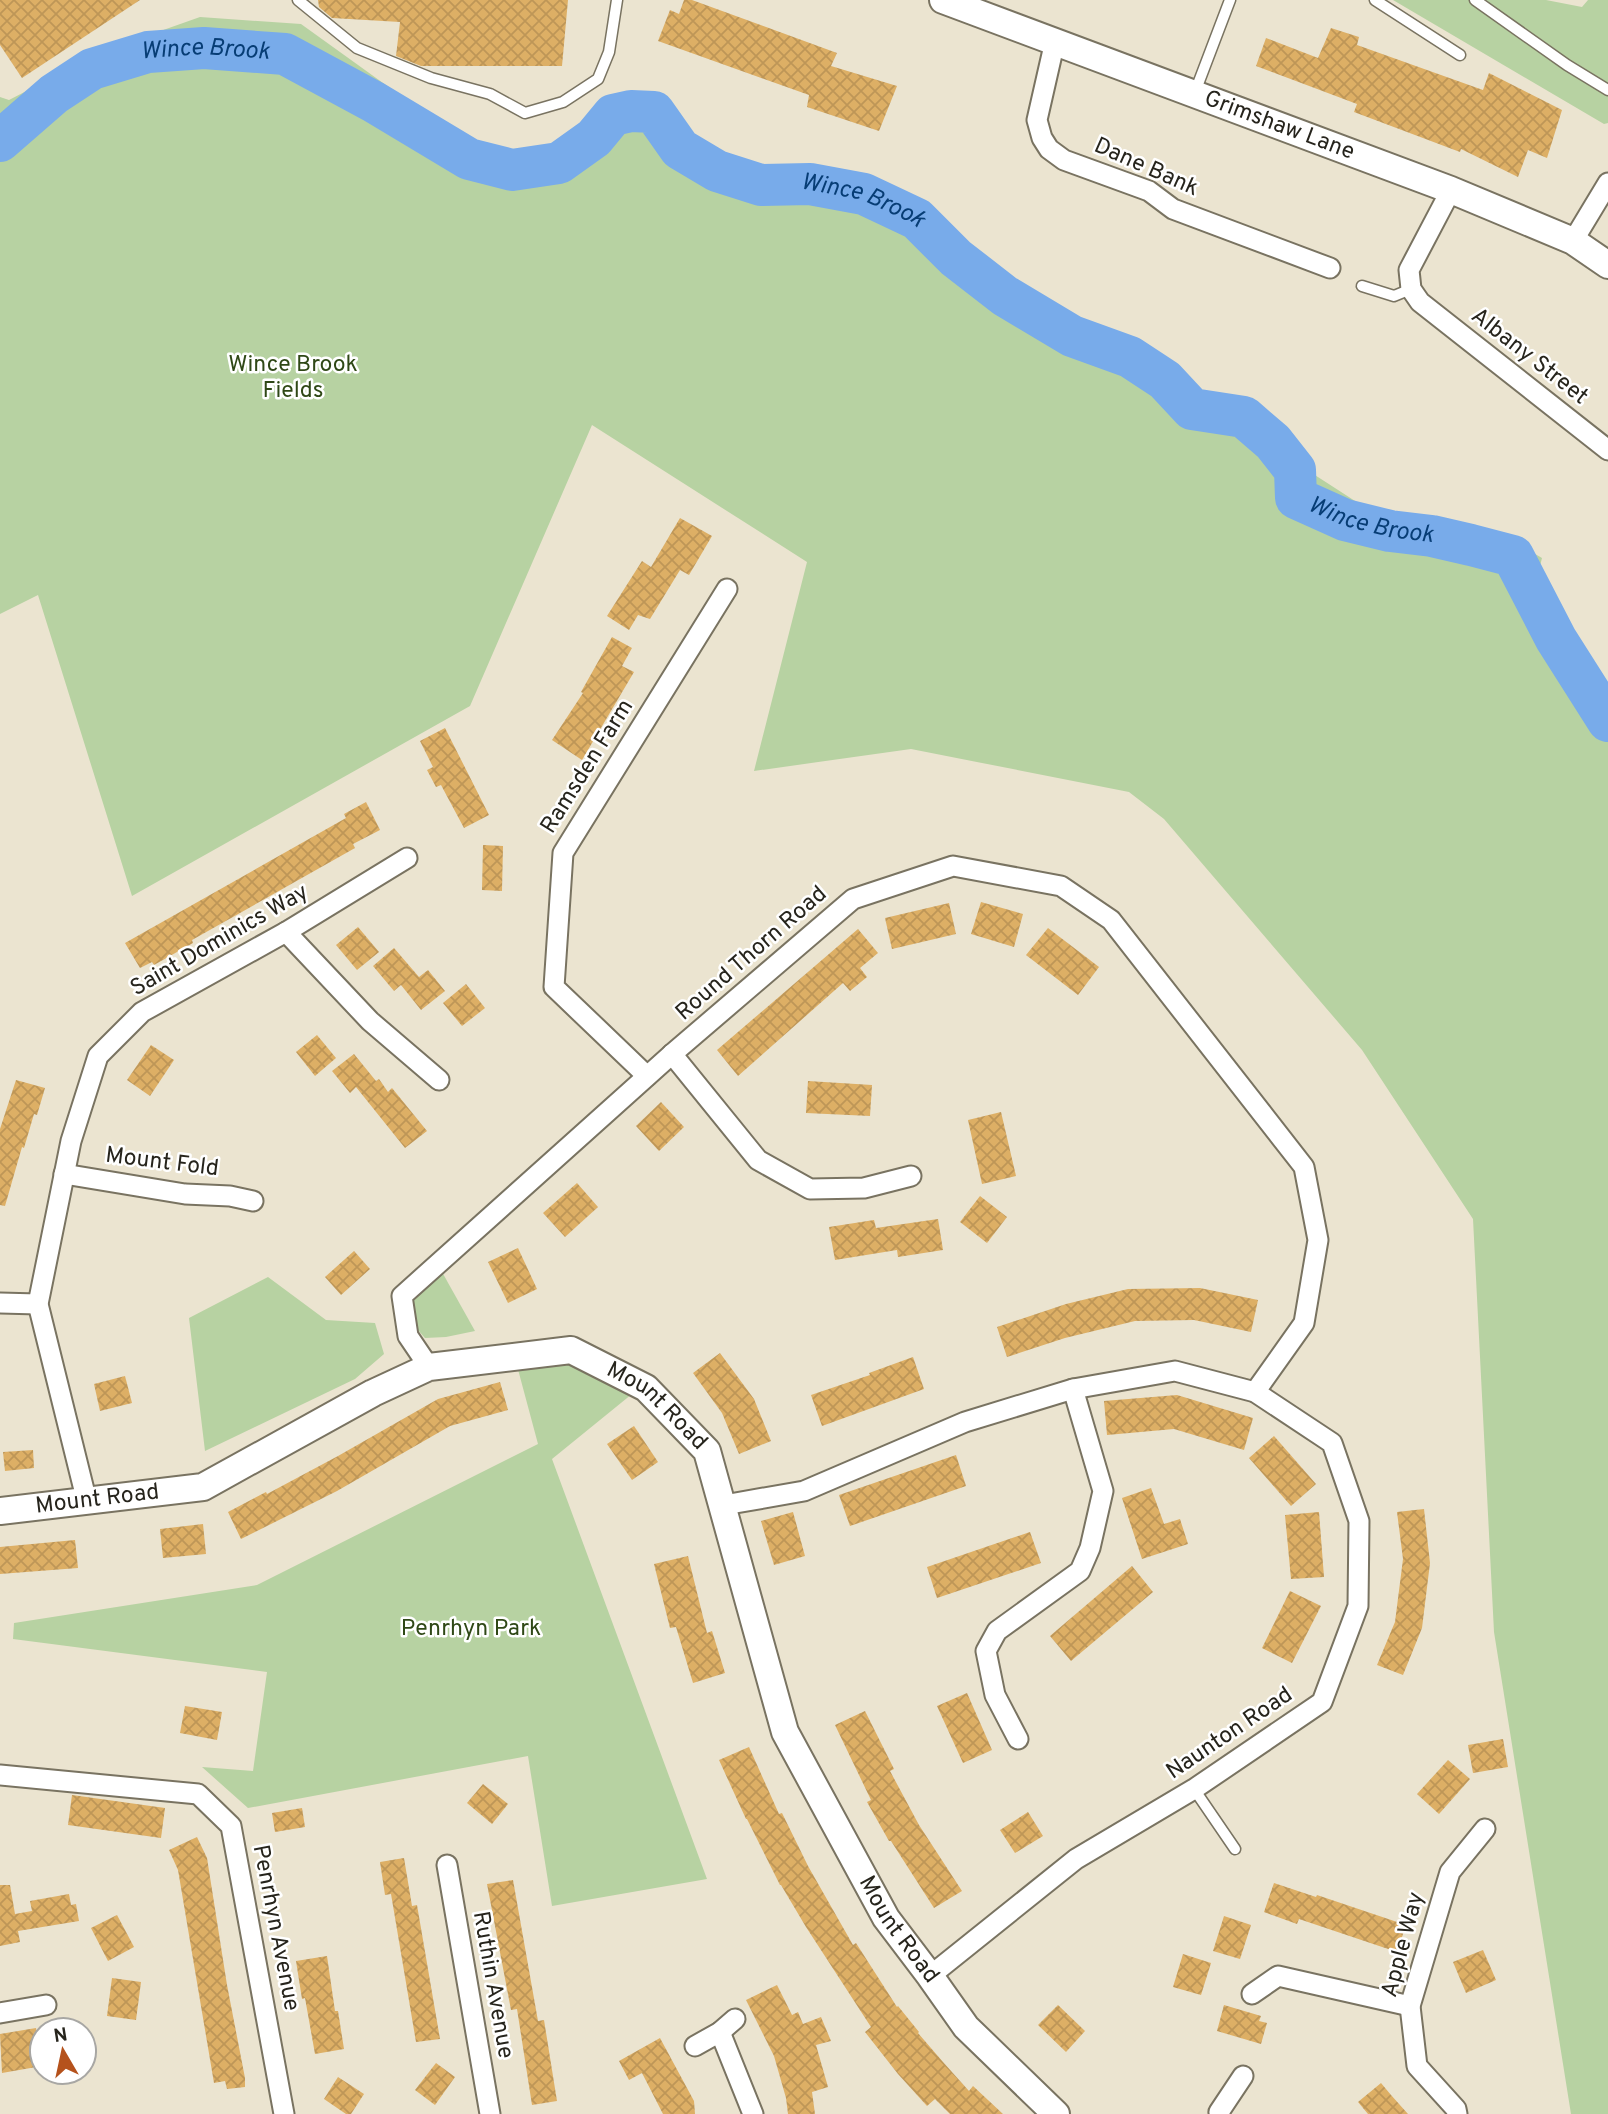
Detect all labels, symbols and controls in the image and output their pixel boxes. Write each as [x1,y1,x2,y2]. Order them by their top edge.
water label: Wince Brook [140,33,272,68]
street label: Grimshaw Lane [1200,84,1359,167]
street label: Dane Bank [1089,132,1203,204]
water label: Wince Brook [798,168,933,235]
street label: Albany Street [1464,302,1594,412]
park label: Wince Brook Fields [228,351,358,406]
water label: Wince Brook [1303,490,1436,551]
street label: Ramsden Farm [535,694,641,840]
street label: Saint Dominics Way [126,878,314,1004]
street label: Round Thorn Road [670,880,834,1028]
street label: Mount Fold [104,1142,220,1184]
street label: Mount Road [601,1356,713,1457]
street label: Mount Road [34,1478,161,1521]
park label: Penrhyn Park [401,1615,541,1644]
street label: Naunton Road [1161,1681,1299,1787]
street label: Penrhyn Avenue [245,1842,305,2014]
street label: Mount Road [851,1871,945,1990]
street label: Apple Way [1376,1889,1432,2001]
street label: Ruthin Avenue [465,1909,519,2061]
north arrow [28,2016,98,2086]
text: N [52,2023,69,2049]

